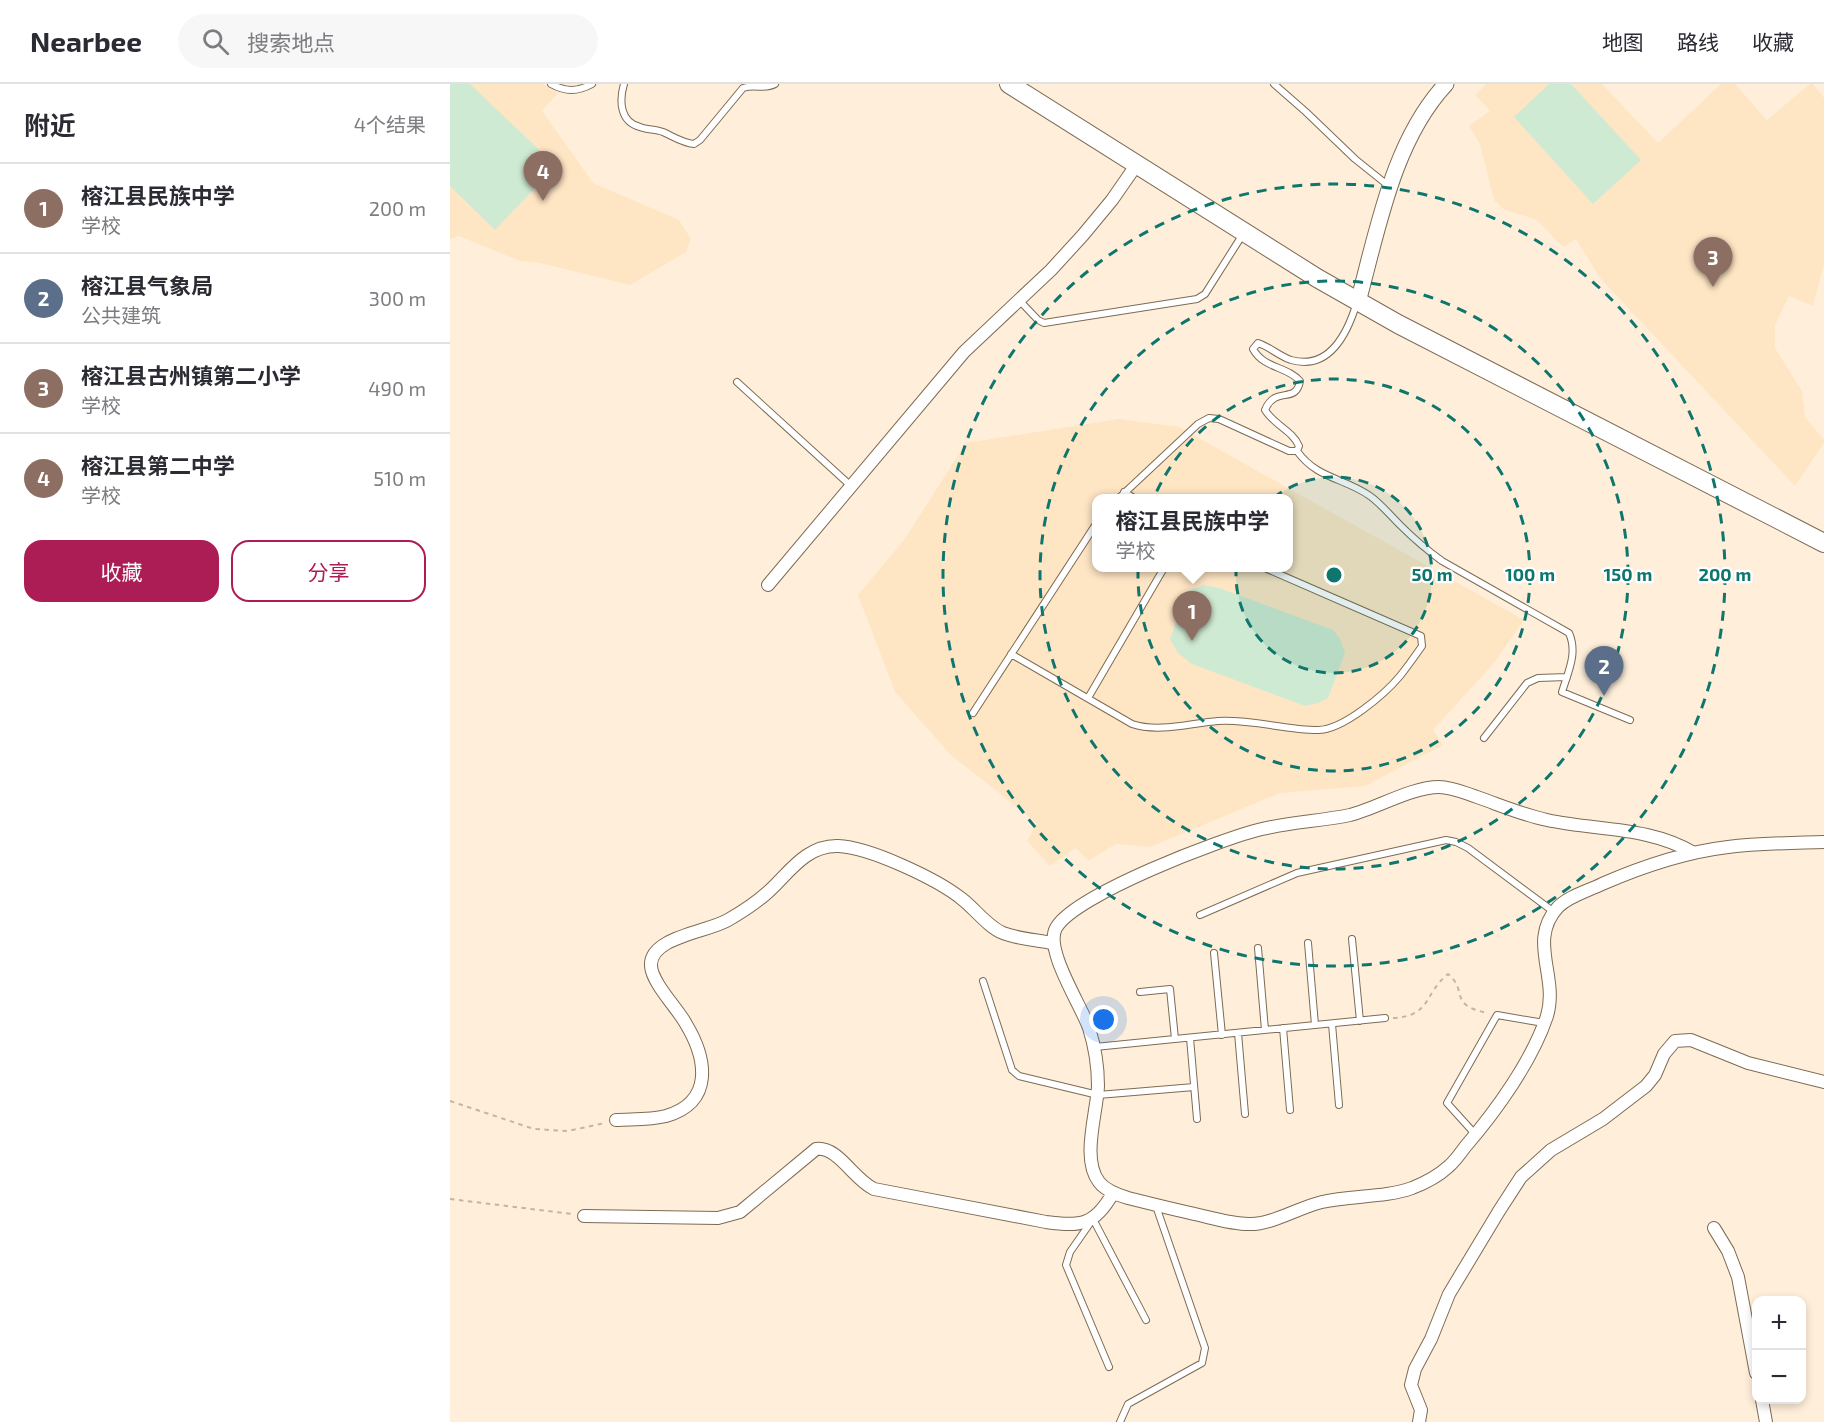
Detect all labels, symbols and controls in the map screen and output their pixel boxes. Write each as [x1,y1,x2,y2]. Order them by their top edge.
search box [178,14,598,68]
text: Nearbee [30,24,142,58]
icon: search [199,25,232,58]
text: 搜索地点 [247,29,335,55]
text: 地图 [1602,29,1644,54]
text: 路线 [1677,29,1719,54]
text: 收藏 [1752,29,1794,54]
text: 附近 [24,109,76,140]
text: 4个结果 [354,112,426,136]
pin: 4 [524,152,562,201]
text: 榕江县民族中学 [81,182,235,208]
text: 1 [39,196,48,220]
text: 200 m [369,196,426,220]
text: 学校 [81,213,121,237]
pin: 3 [1694,238,1732,287]
text: 榕江县气象局 [81,272,213,298]
text: 2 [38,286,49,310]
text: 300 m [369,286,426,310]
text: 公共建筑 [81,303,161,327]
text: 榕江县古州镇第二小学 [81,362,301,388]
text: 3 [38,376,49,400]
text: 490 m [368,376,426,400]
text: 学校 [81,393,121,417]
text: 榕江县第二中学 [81,452,235,478]
text: 4 [37,466,50,490]
text: 510 m [373,466,426,490]
text: 学校 [81,483,121,507]
popup [1092,494,1293,572]
text: 榕江县民族中学 [1115,507,1270,533]
text: 学校 [1115,538,1155,562]
button: 收藏 [24,540,219,602]
button: 分享 [231,540,426,602]
text: 50 m [1411,563,1453,585]
text: 100 m [1505,563,1555,585]
text: 150 m [1604,563,1652,585]
text: 200 m [1699,563,1751,585]
centre of rings [1324,565,1344,585]
pin: 1 [1172,592,1212,641]
pin: 2 [1584,646,1624,696]
your location [1089,1005,1118,1034]
map controls [1752,1296,1806,1404]
button: + [1752,1296,1806,1350]
button: − [1752,1350,1806,1404]

